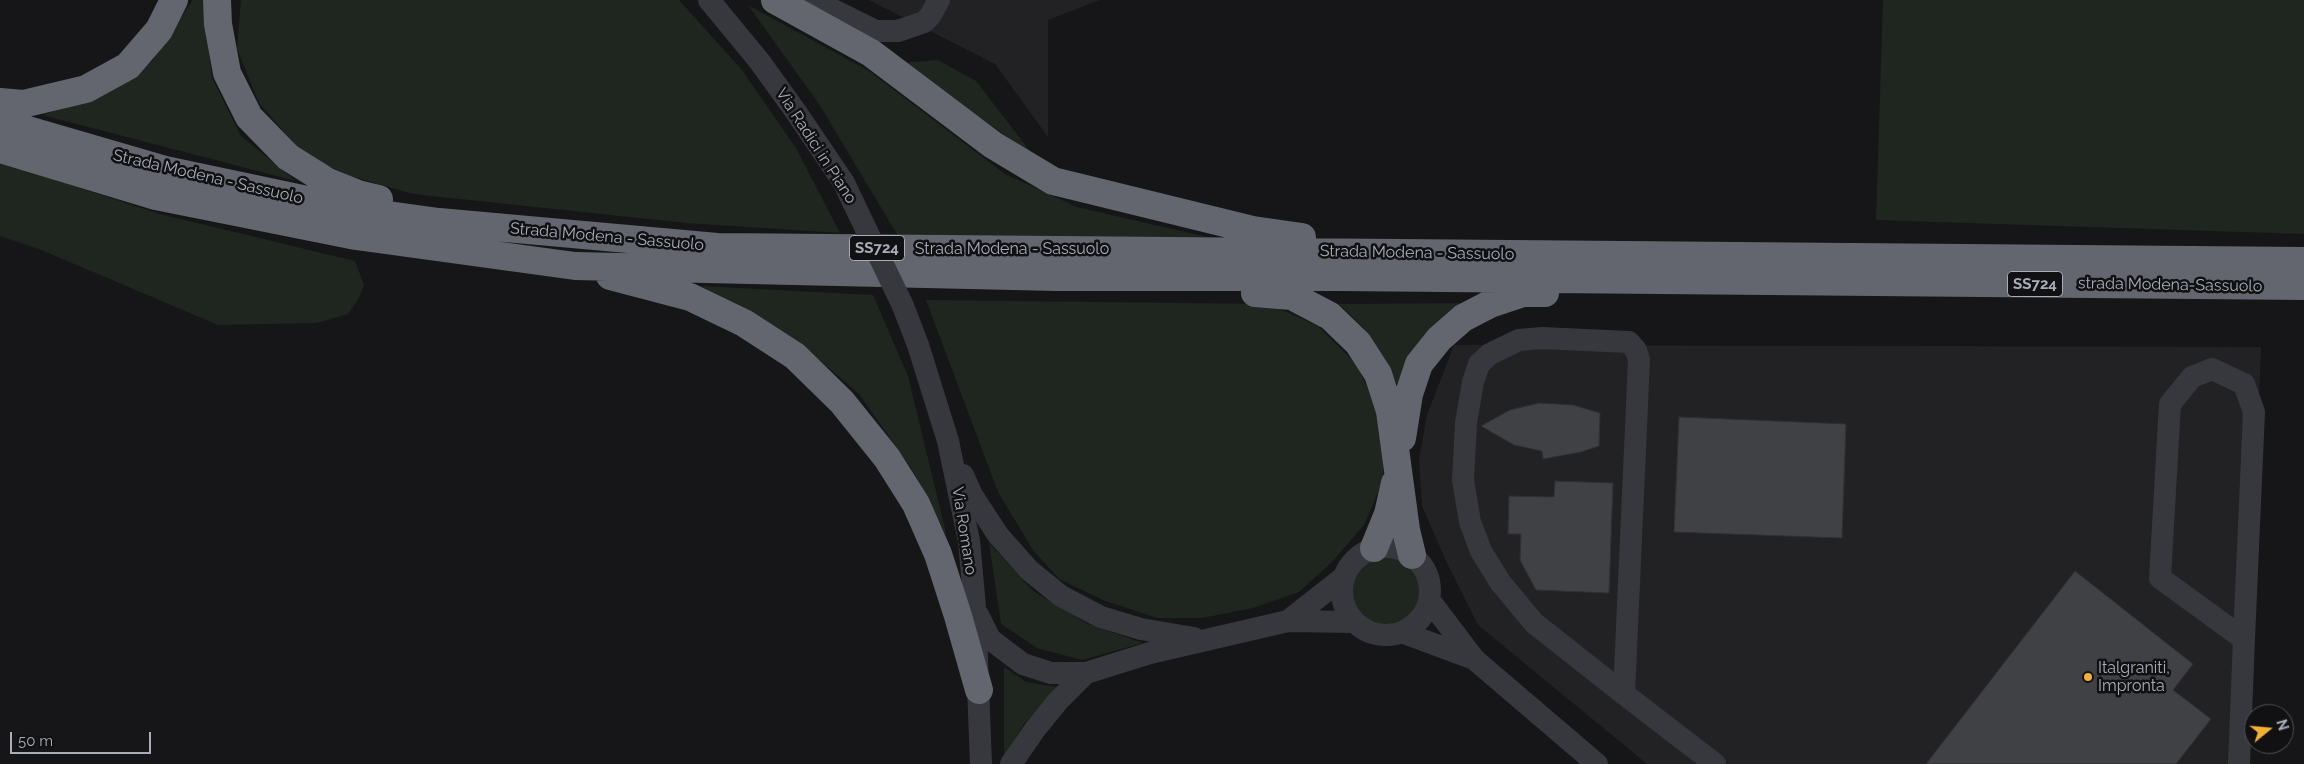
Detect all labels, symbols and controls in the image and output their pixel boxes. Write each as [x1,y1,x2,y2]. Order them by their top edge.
street label: Via Radici in Piano [771,85,861,207]
street label: Strada Modena - Sassuolo [111,146,305,208]
street label: Strada Modena - Sassuolo [509,219,705,255]
road number: SS724 [850,236,904,260]
street label: Strada Modena - Sassuolo [915,239,1109,259]
street label: Strada Modena - Sassuolo [1320,242,1514,264]
road number: SS724 [2008,272,2062,296]
street label: strada Modena-Sassuolo [2078,274,2262,296]
street label: Via Romano [948,485,980,577]
place label: Italgraniti, Impronta [2098,658,2170,696]
marker: Italgraniti, Impronta [2082,671,2094,683]
north arrow [2244,704,2294,754]
text: N [2273,717,2292,732]
scale bar [12,722,154,754]
text: 50 m [18,732,53,750]

